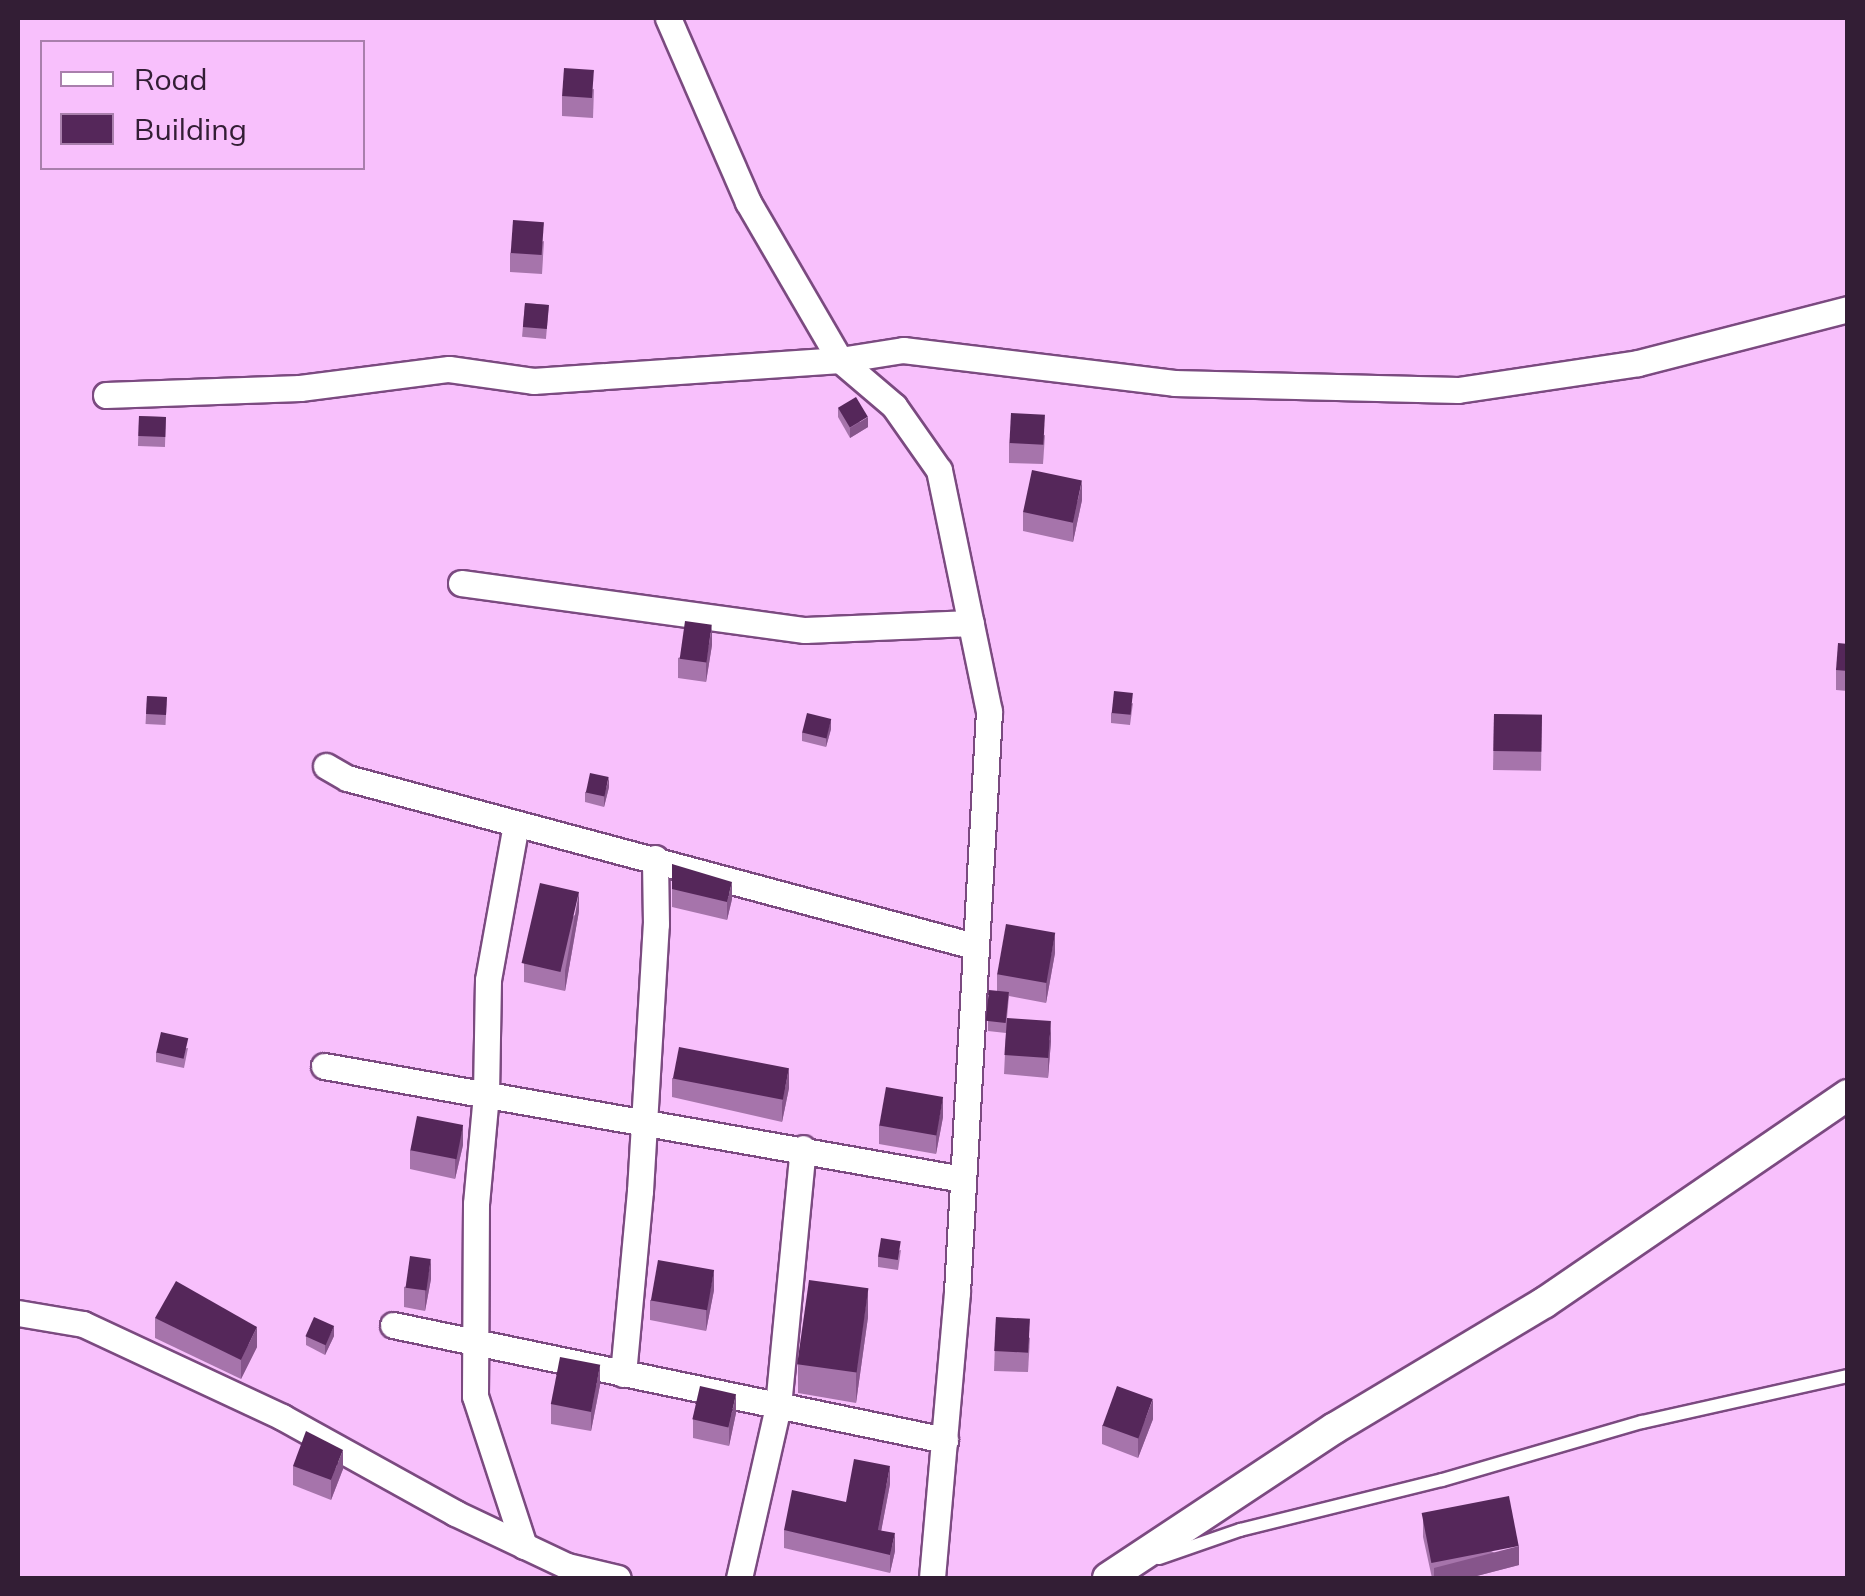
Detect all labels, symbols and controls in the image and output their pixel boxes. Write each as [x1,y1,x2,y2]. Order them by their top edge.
legend [40,40,365,170]
text: Road [134,60,208,98]
text: Building [134,110,247,148]

